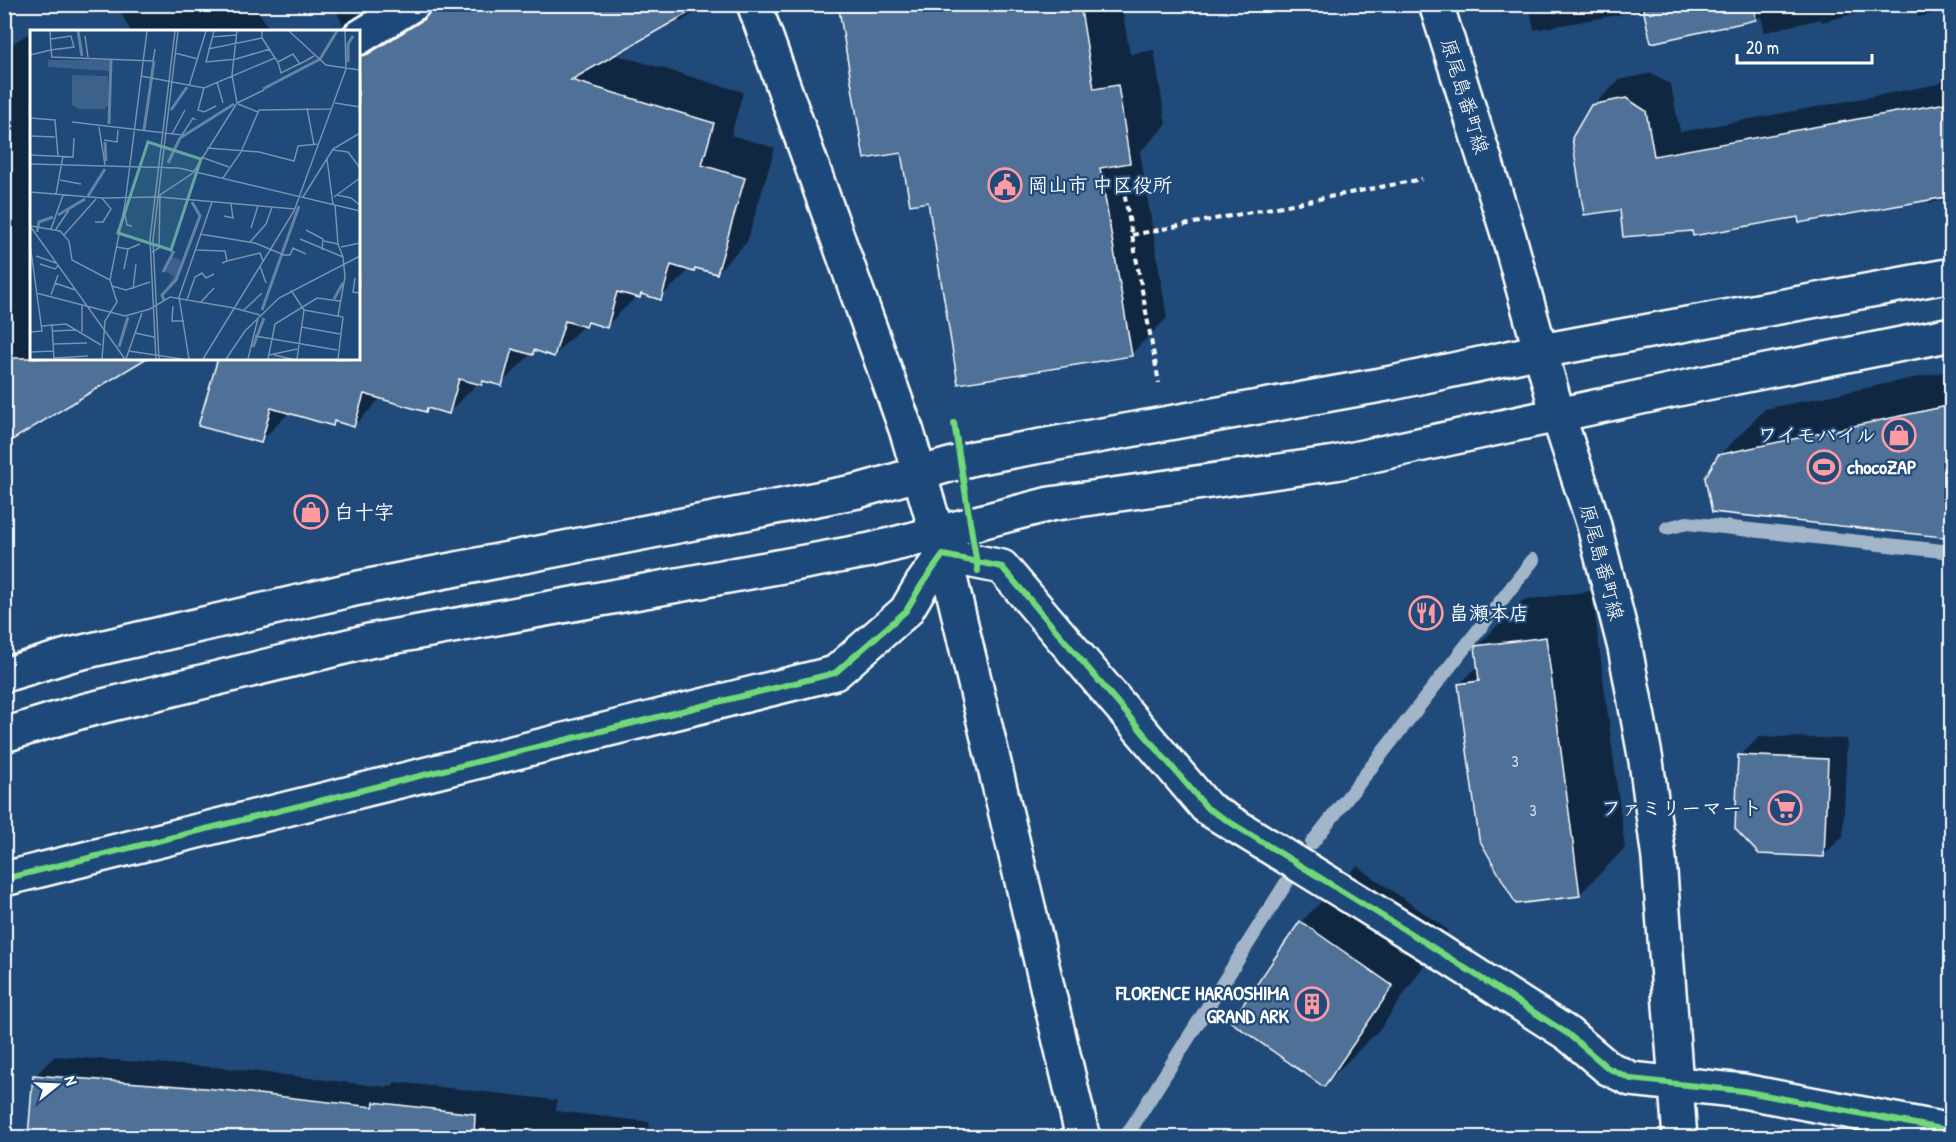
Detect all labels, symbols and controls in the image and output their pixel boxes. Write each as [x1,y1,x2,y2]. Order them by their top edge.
scale bar [1737,27,1872,65]
inset map [30,30,360,360]
street label: 原尾島番町線 [1435,35,1496,157]
text: 20 m [1746,35,1779,60]
public building icon: 岡山市 中区役所 [987,167,1023,203]
place label: 岡山市 中区役所 [1028,171,1173,198]
shop icon: ワイモバイル [1881,417,1917,453]
place label: ワイモバイル [1757,421,1876,448]
sports icon: chocoZAP [1806,449,1842,485]
place label: chocoZAP [1847,453,1917,480]
shop icon: 白十字 [293,494,329,530]
place label: 白十字 [334,498,394,525]
street label: 原尾島番町線 [1574,500,1631,623]
restaurant icon: 畠瀬本店 [1408,595,1444,631]
place label: 畠瀬本店 [1449,599,1529,626]
house number: 3 [1511,750,1519,772]
supermarket icon: ファミリーマート [1767,790,1803,826]
place label: ファミリーマート [1601,794,1762,821]
house number: 3 [1529,799,1537,821]
place label: FLORENCE HARAOSHIMA GRAND ARK [1115,979,1290,1029]
building icon: FLORENCE HARAOSHIMA GRAND ARK [1294,986,1330,1022]
north arrow [27,1055,87,1115]
text: N [59,1073,83,1088]

